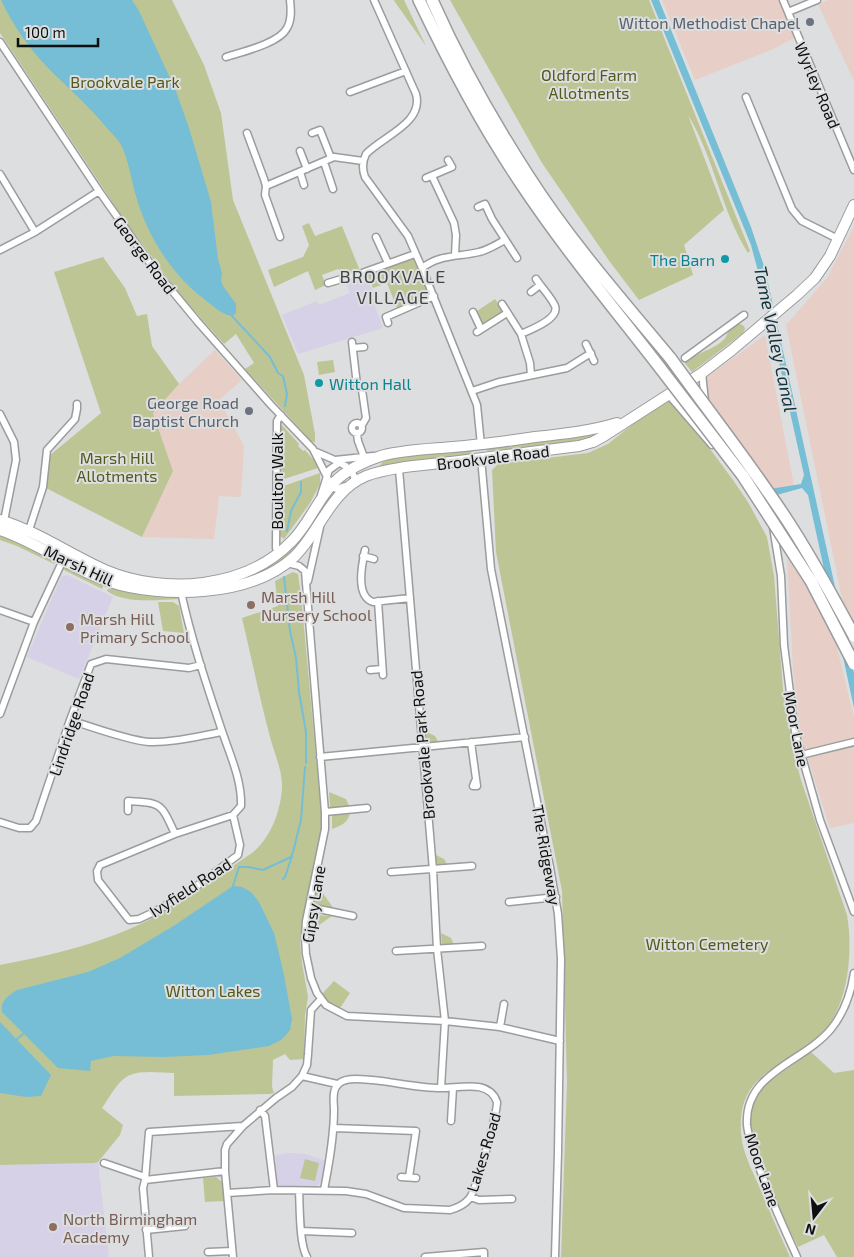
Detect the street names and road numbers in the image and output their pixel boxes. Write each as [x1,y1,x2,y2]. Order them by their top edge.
street label: Wyrley Road [791,39,845,131]
street label: George Road [110,213,180,297]
street label: Boulton Walk [267,432,286,530]
street label: Brookvale Road [436,441,550,473]
street label: Marsh Hill [41,541,117,589]
street label: Lindridge Road [44,670,98,778]
street label: Brookvale Park Road [406,670,438,820]
street label: Moor Lane [780,690,814,768]
street label: The Ridgeway [529,803,565,907]
street label: Ivyfield Road [146,853,234,921]
street label: Gipsy Lane [298,864,328,944]
street label: Lakes Road [462,1110,504,1194]
street label: Moor Lane [742,1131,784,1209]

